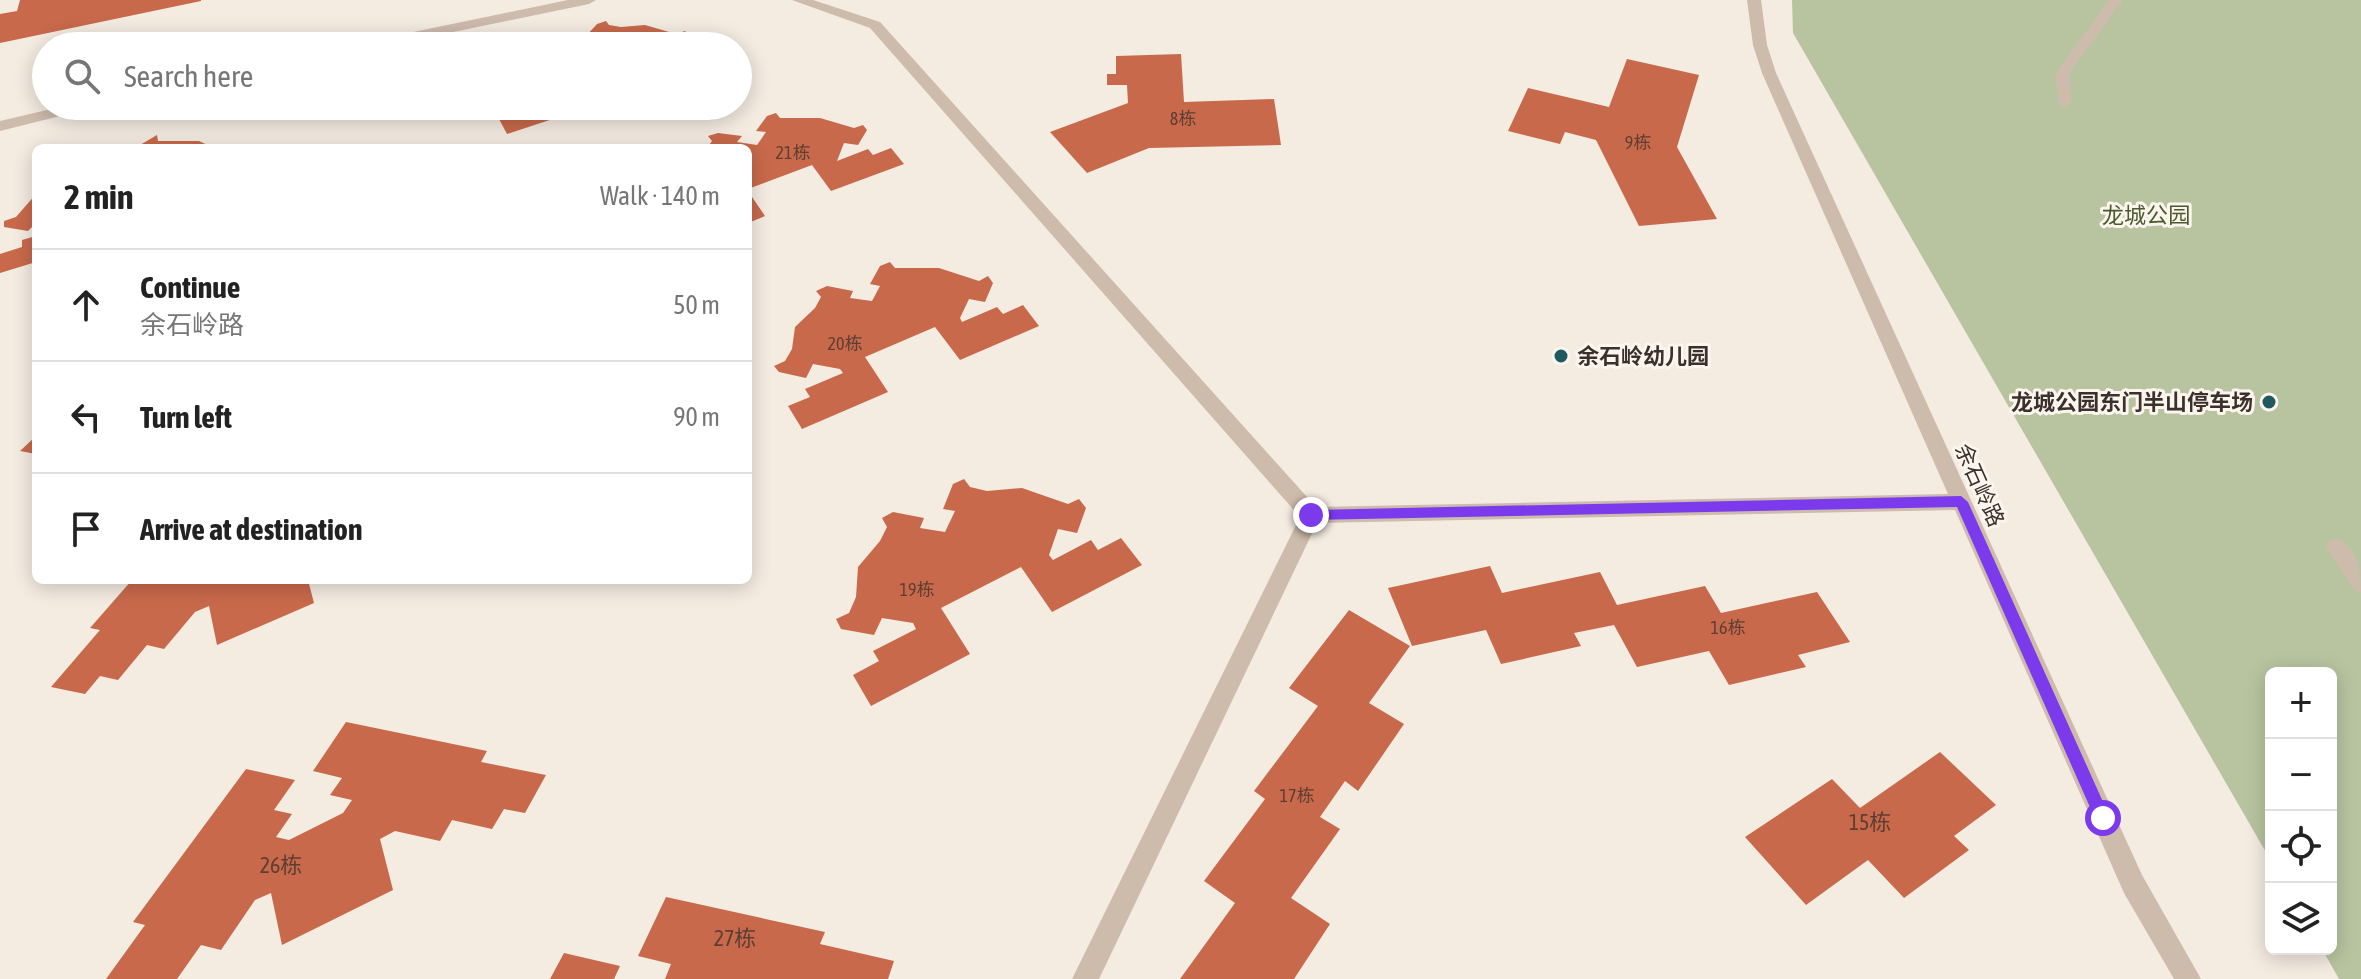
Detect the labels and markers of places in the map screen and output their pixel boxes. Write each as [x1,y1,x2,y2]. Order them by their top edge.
place label: 余石岭幼儿园 [1577,343,1709,369]
marker: 余石岭幼儿园 [1552,347,1570,365]
place label: 龙城公园东门半山停车场 [2011,389,2253,415]
marker: 龙城公园东门半山停车场 [2260,393,2278,411]

